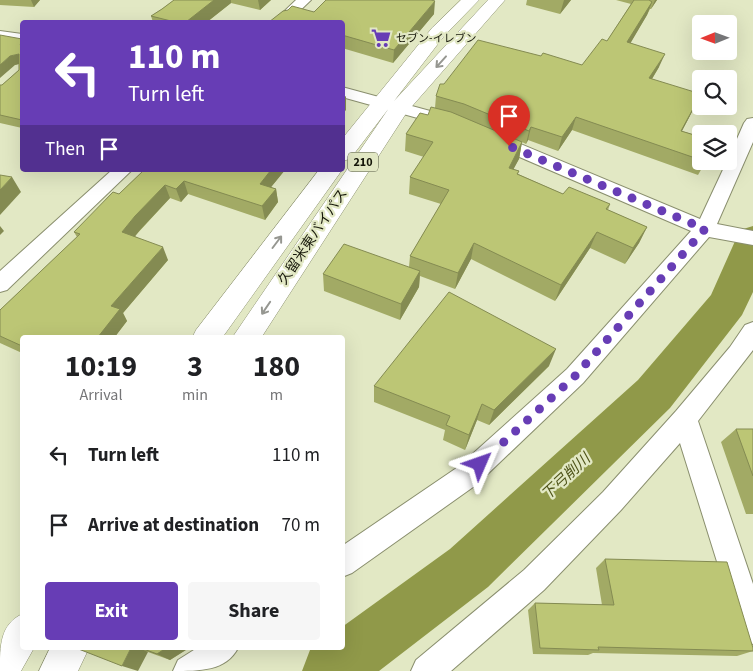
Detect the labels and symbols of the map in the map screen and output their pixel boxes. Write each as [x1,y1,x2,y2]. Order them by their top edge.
north arrow [692,15,738,60]
supermarket icon: セブン-イレブン [370,27,392,49]
place label: セブン-イレブン [396,31,476,46]
one-way arrow [435,55,447,68]
pin [488,95,530,146]
road number: 210 [348,152,378,172]
street label: 久留米東バイパス [273,185,353,289]
one-way arrow [272,235,282,249]
one-way arrow [261,301,271,315]
position arrow [453,437,505,489]
water label: 下弓削川 [537,448,597,505]

